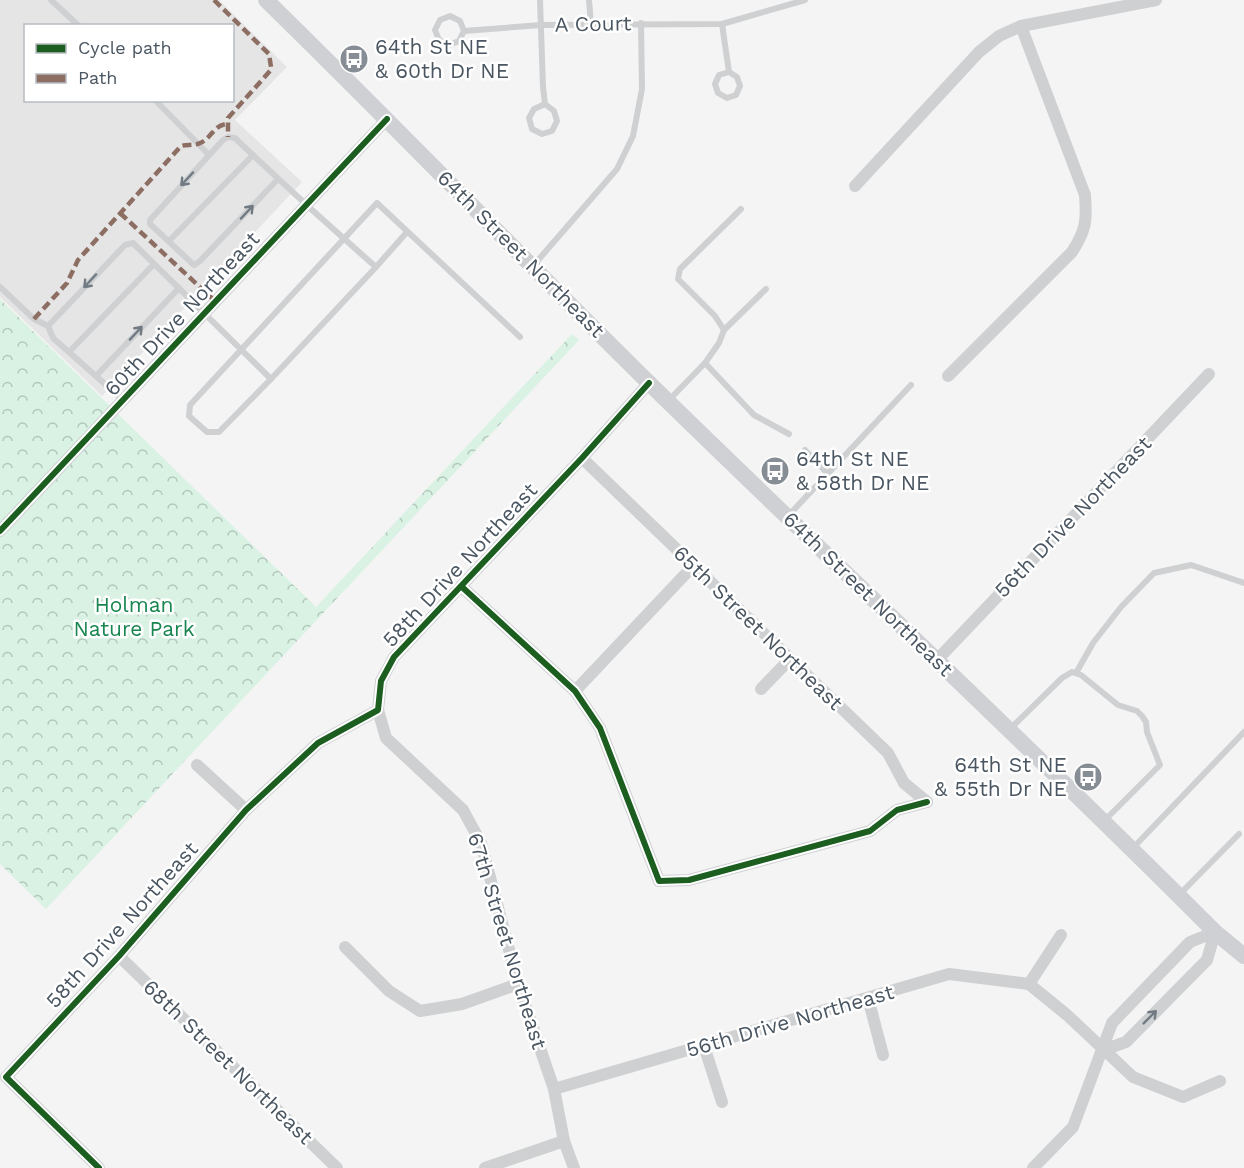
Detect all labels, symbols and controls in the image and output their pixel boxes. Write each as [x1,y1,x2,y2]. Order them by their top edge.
street label: A Court [554,10,632,37]
legend [24,24,234,102]
place label: 64th St NE & 60th Dr NE [375,34,509,83]
text: Cycle path [78,37,172,58]
bus stop icon: 64th St NE & 60th Dr NE [338,43,370,75]
text: Path [78,67,118,88]
street label: 64th Street Northeast [432,165,610,343]
one-way arrow [180,171,195,186]
one-way arrow [240,205,254,220]
street label: 60th Drive Northeast [99,226,264,401]
one-way arrow [83,273,97,288]
one-way arrow [129,326,143,341]
street label: 56th Drive Northeast [989,431,1156,603]
place label: 64th St NE & 58th Dr NE [796,446,929,495]
bus stop icon: 64th St NE & 58th Dr NE [759,455,791,487]
street label: 58th Drive Northeast [377,477,542,652]
street label: 64th Street Northeast [778,506,959,681]
street label: 65th Street Northeast [668,540,848,715]
park label: Holman Nature Park [73,592,195,641]
place label: 64th St NE & 55th Dr NE [934,752,1067,801]
bus stop icon: 64th St NE & 55th Dr NE [1072,761,1104,793]
street label: 67th Street Northeast [463,830,552,1052]
street label: 58th Drive Northeast [40,836,203,1013]
street label: 68th Street Northeast [138,974,319,1149]
street label: 56th Drive Northeast [683,979,897,1062]
one-way arrow [1143,1010,1158,1025]

